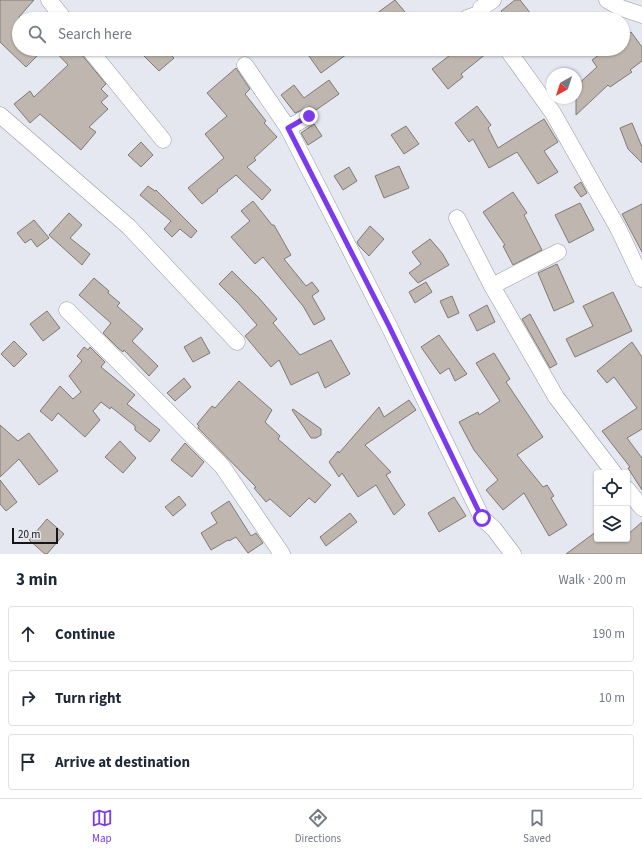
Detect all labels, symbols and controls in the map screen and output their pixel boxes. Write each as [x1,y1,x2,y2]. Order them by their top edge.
search box [12,12,630,56]
icon: search [26,23,48,45]
text: Search here [58,24,132,45]
north arrow [546,68,582,104]
route end [300,107,318,125]
map controls [594,470,630,542]
button: locate [594,470,630,506]
button: layers [594,506,630,542]
route start [473,509,491,527]
scale bar [12,526,58,545]
text: 20 m [18,527,40,542]
text: 3 min [16,568,57,592]
text: Walk · 200 m [558,571,626,589]
icon: ahead [17,623,39,645]
text: Continue [55,624,115,645]
text: 190 m [592,625,625,643]
icon: right [17,687,39,709]
text: Turn right [55,688,121,709]
text: 10 m [599,689,625,707]
icon: arrive [17,751,39,773]
text: Arrive at destination [55,752,190,773]
tab: Map [91,807,113,846]
tab: Directions [295,807,341,846]
tab: Saved [523,807,551,846]

